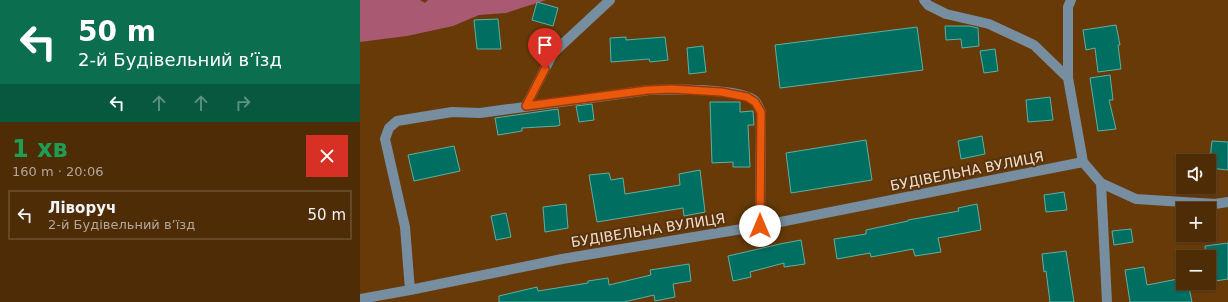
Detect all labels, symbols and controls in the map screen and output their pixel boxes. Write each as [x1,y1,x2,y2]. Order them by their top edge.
text: 50 m [78,15,156,48]
icon: left [12,16,64,68]
pin [528,28,562,69]
icon: arrive [534,34,556,56]
text: 2-й Будівельний в’їзд [78,49,282,70]
icon: left [106,92,128,114]
icon: ahead [148,92,170,114]
icon: ahead [190,92,212,114]
icon: right [232,92,254,114]
text: 1 хв [12,135,68,163]
button: close [306,135,348,177]
street label: БУДІВЕЛЬНА ВУЛИЦЯ [889,148,1045,194]
map controls [1176,154,1216,290]
button: sound [1176,154,1216,194]
text: 160 m · 20:06 [12,164,103,179]
text: Ліворуч [48,199,116,217]
button: + [1176,202,1216,242]
icon: left [14,204,36,226]
position arrow [739,205,781,247]
text: 50 m [308,206,346,224]
street label: БУДІВЕЛЬНА ВУЛИЦЯ [570,210,726,250]
text: 2-й Будівельний в’їзд [48,217,195,232]
button: − [1176,250,1216,290]

